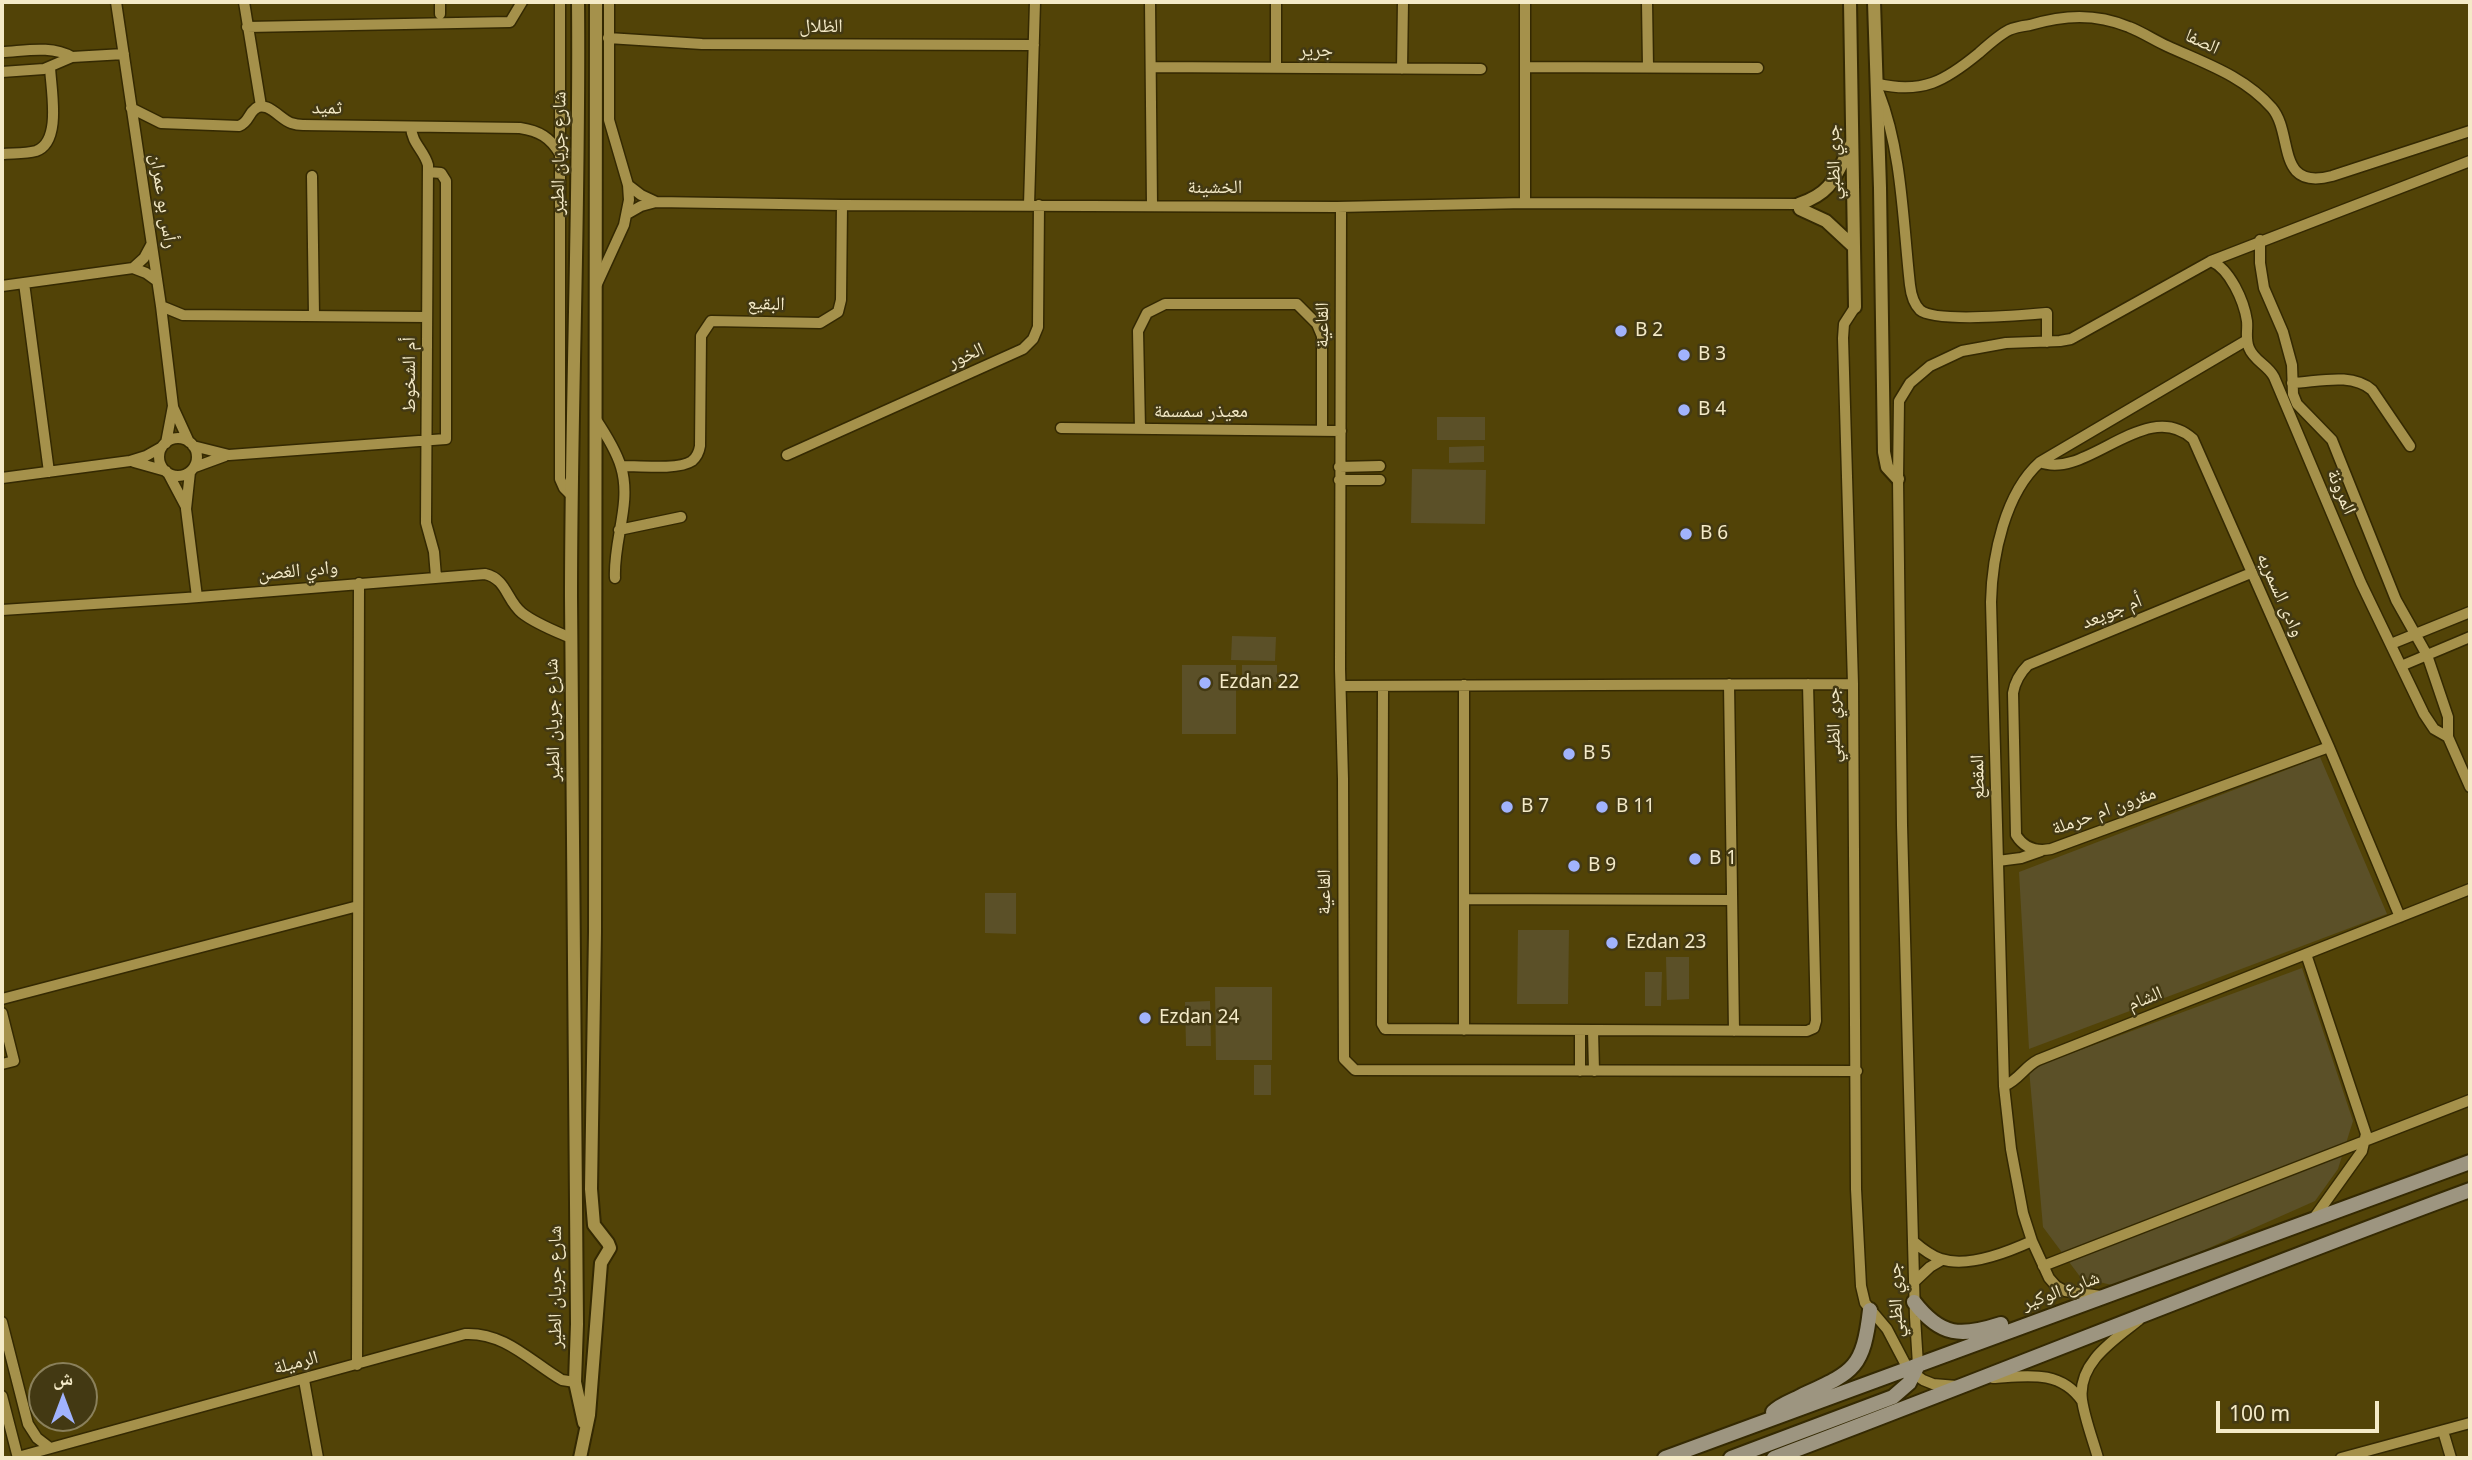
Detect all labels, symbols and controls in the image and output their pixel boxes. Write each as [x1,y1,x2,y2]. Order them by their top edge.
street label: الظلال [799,16,843,38]
street label: الصفا [2181,24,2223,60]
street label: جرير [1299,40,1333,62]
street label: شارع جريان الطير [547,91,571,215]
street label: ثميد [312,96,342,120]
street label: جري الظبي [1822,124,1846,200]
street label: رأس بو عمران [144,152,182,250]
street label: الخشينة [1188,177,1242,199]
street label: البقيع [747,292,785,316]
street label: القاعية [1312,302,1334,348]
place label: B 2 [1635,320,1663,342]
marker: B 2 [1613,323,1629,339]
street label: أم الشخوط [399,337,421,413]
street label: الخور [944,338,988,374]
place label: B 3 [1698,344,1726,366]
marker: B 3 [1676,347,1692,363]
place label: B 4 [1698,399,1726,421]
street label: معيذر سمسمة [1154,401,1248,423]
marker: B 4 [1676,402,1692,418]
street label: المرونة [2321,466,2361,518]
place label: B 6 [1700,523,1728,545]
marker: B 6 [1678,526,1694,542]
street label: وادى السمريه [2251,549,2309,641]
street label: وادي الغصن [257,556,339,586]
street label: أم جويعد [2078,590,2146,634]
street label: شارع جريان الطير [541,658,565,782]
place label: Ezdan 22 [1219,672,1299,694]
marker: Ezdan 22 [1197,675,1213,691]
street label: جري الظبي [1822,687,1846,763]
place label: B 5 [1583,743,1611,765]
marker: B 5 [1561,746,1577,762]
street label: المقطع [1966,754,1990,800]
street label: مقرون ام حرملة [2049,782,2159,840]
place label: B 7 [1521,796,1549,818]
place label: B 11 [1616,796,1655,818]
marker: B 7 [1499,799,1515,815]
marker: B 11 [1594,799,1610,815]
place label: B 1 [1709,848,1737,870]
marker: B 1 [1687,851,1703,867]
place label: B 9 [1588,855,1616,877]
marker: B 9 [1566,858,1582,874]
street label: القاعية [1314,869,1336,915]
place label: Ezdan 23 [1626,932,1706,954]
marker: Ezdan 23 [1604,935,1620,951]
street label: الشام [2124,982,2166,1016]
place label: Ezdan 24 [1159,1007,1239,1029]
marker: Ezdan 24 [1137,1010,1153,1026]
street label: شارع جريان الطير [545,1225,567,1349]
street label: جري الظبي [1883,1262,1909,1338]
street label: شارع الوكير [2019,1266,2103,1316]
street label: الرميلة [271,1346,321,1380]
north arrow [28,1362,98,1432]
text: ش [53,1365,73,1391]
scale bar [2220,1386,2383,1430]
text: 100 m [2229,1399,2290,1427]

